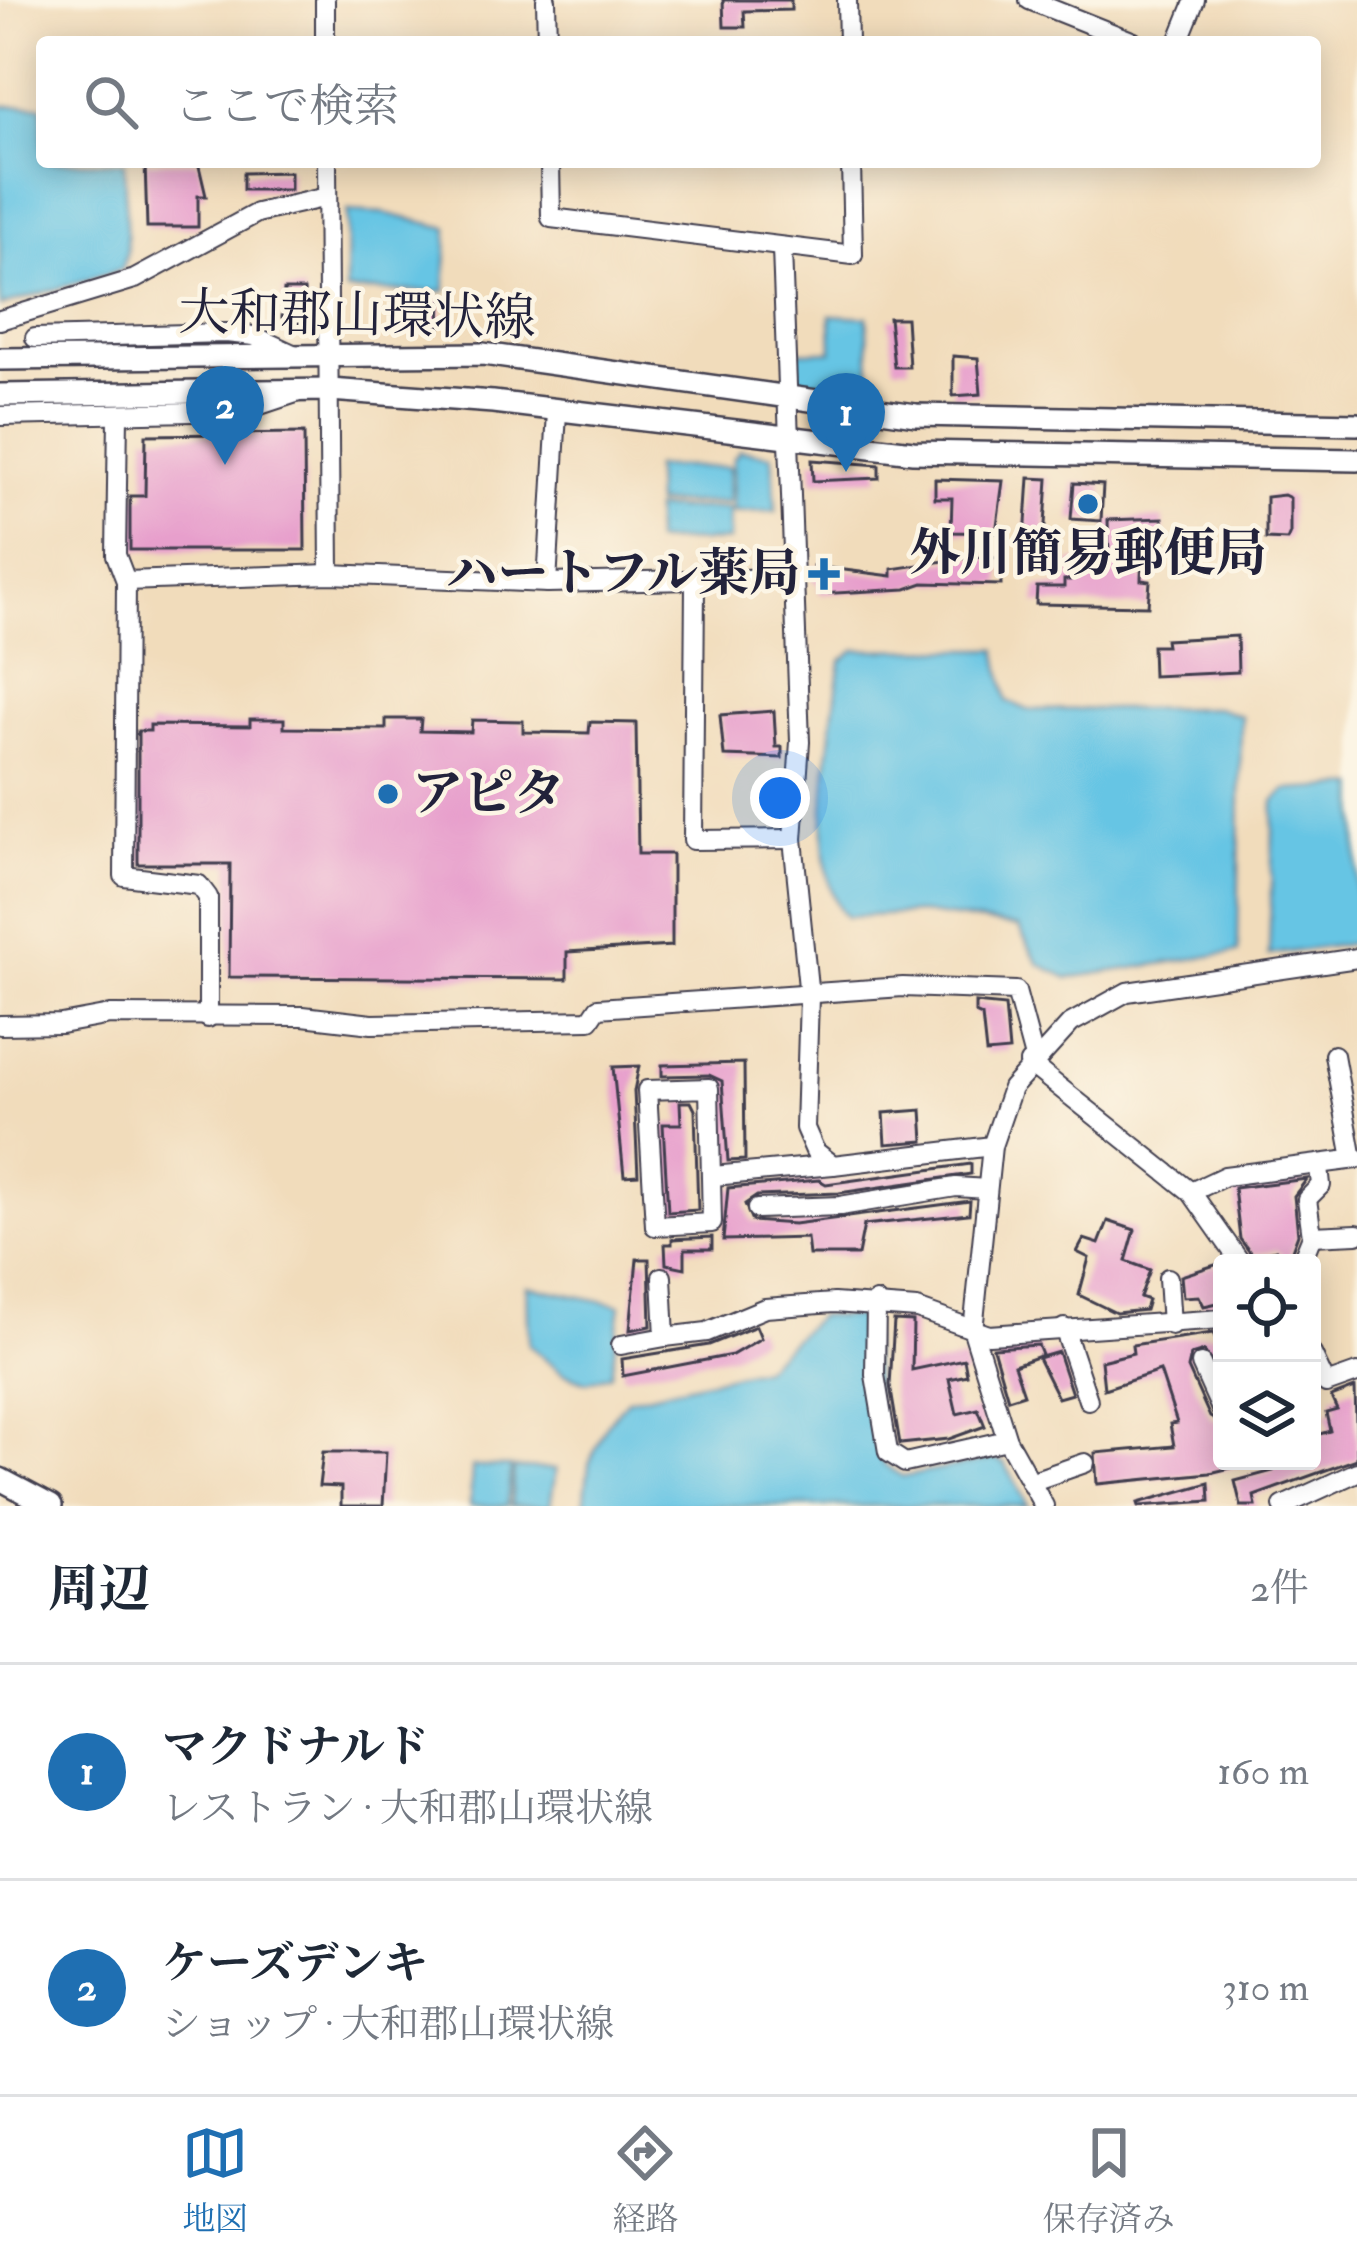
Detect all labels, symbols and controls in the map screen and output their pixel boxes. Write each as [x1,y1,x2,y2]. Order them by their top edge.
search box [36,36,1321,168]
icon: search [78,69,144,135]
text: ここで検索 [174,79,399,135]
street label: 大和郡山環状線 [178,281,536,351]
pin: 2 [186,366,264,465]
pin: 1 [807,373,885,472]
marker: 外川簡易郵便局 [1075,491,1101,517]
place label: 外川簡易郵便局 [909,522,1267,586]
place label: ハートフル薬局 [447,542,800,606]
marker: ハートフル薬局 [811,561,837,587]
place label: アピタ [412,762,565,826]
your location [750,768,810,828]
marker: アピタ [375,781,401,807]
map controls [1213,1254,1321,1470]
button: locate [1213,1254,1321,1362]
button: layers [1213,1362,1321,1470]
text: 周辺 [48,1558,150,1622]
text: 2件 [1250,1564,1309,1613]
text: マクドナルド [162,1720,430,1776]
text: 1 [80,1747,94,1796]
text: 160 m [1217,1747,1309,1796]
text: レストラン · 大和郡山環状線 [162,1784,653,1833]
text: ケーズデンキ [162,1936,428,1992]
text: 2 [77,1963,97,2012]
text: 310 m [1222,1963,1309,2012]
text: ショップ · 大和郡山環状線 [162,2000,614,2049]
tab: 地図 [182,2120,248,2240]
tab: 経路 [612,2120,678,2240]
tab: 保存済み [1043,2120,1175,2240]

